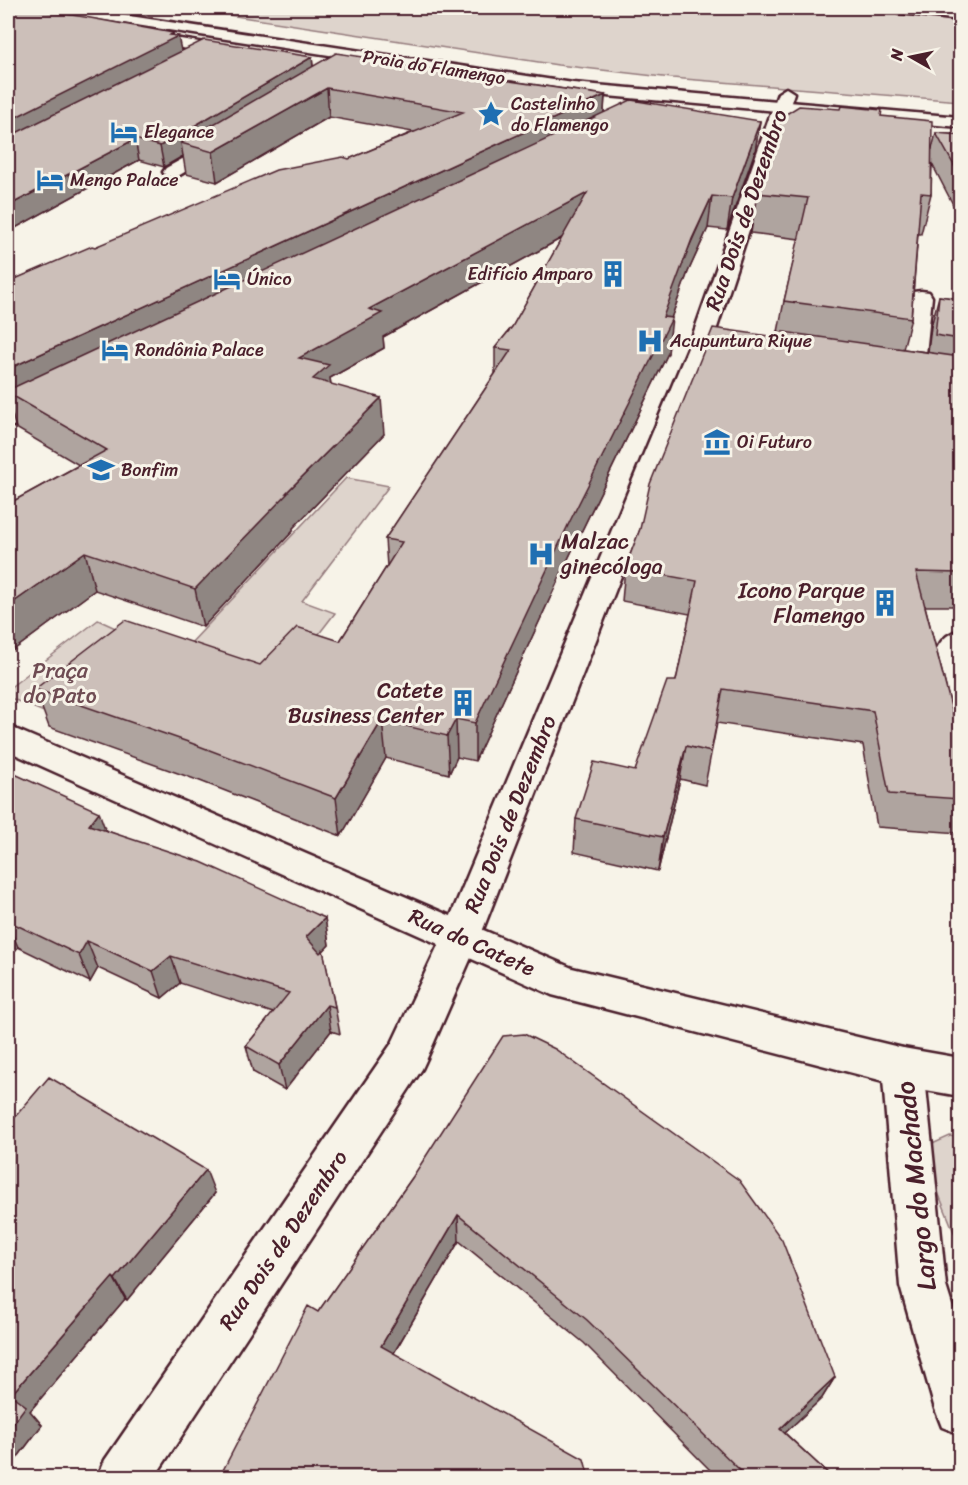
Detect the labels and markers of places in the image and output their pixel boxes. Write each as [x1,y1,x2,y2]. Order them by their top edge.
place label: Castelinho do Flamengo [511,88,609,141]
place icon: Castelinho do Flamengo [476,99,506,129]
place label: Elegance [144,116,214,148]
hotel icon: Elegance [109,117,139,147]
place label: Mengo Palace [70,164,179,196]
hotel icon: Mengo Palace [35,165,65,195]
place label: Edifício Amparo [468,258,593,290]
building icon: Edifício Amparo [598,259,628,289]
place label: Único [247,263,292,295]
hotel icon: Único [212,264,242,294]
place label: Acupuntura Riyue [669,325,812,357]
hospital icon: Acupuntura Riyue [635,326,665,356]
place label: Rondônia Palace [135,334,264,366]
hotel icon: Rondônia Palace [100,335,130,365]
place label: Oi Futuro [737,426,812,458]
museum icon: Oi Futuro [702,427,732,457]
place label: Bonfim [121,454,179,486]
school or university icon: Bonfim [86,455,116,485]
place label: Malzac ginecóloga [559,522,663,586]
hospital icon: Malzac ginecóloga [526,539,556,569]
place label: Icono Parque Flamengo [737,571,865,635]
building icon: Icono Parque Flamengo [870,588,900,618]
place label: Catete Business Center [288,671,445,735]
building icon: Catete Business Center [448,688,478,718]

